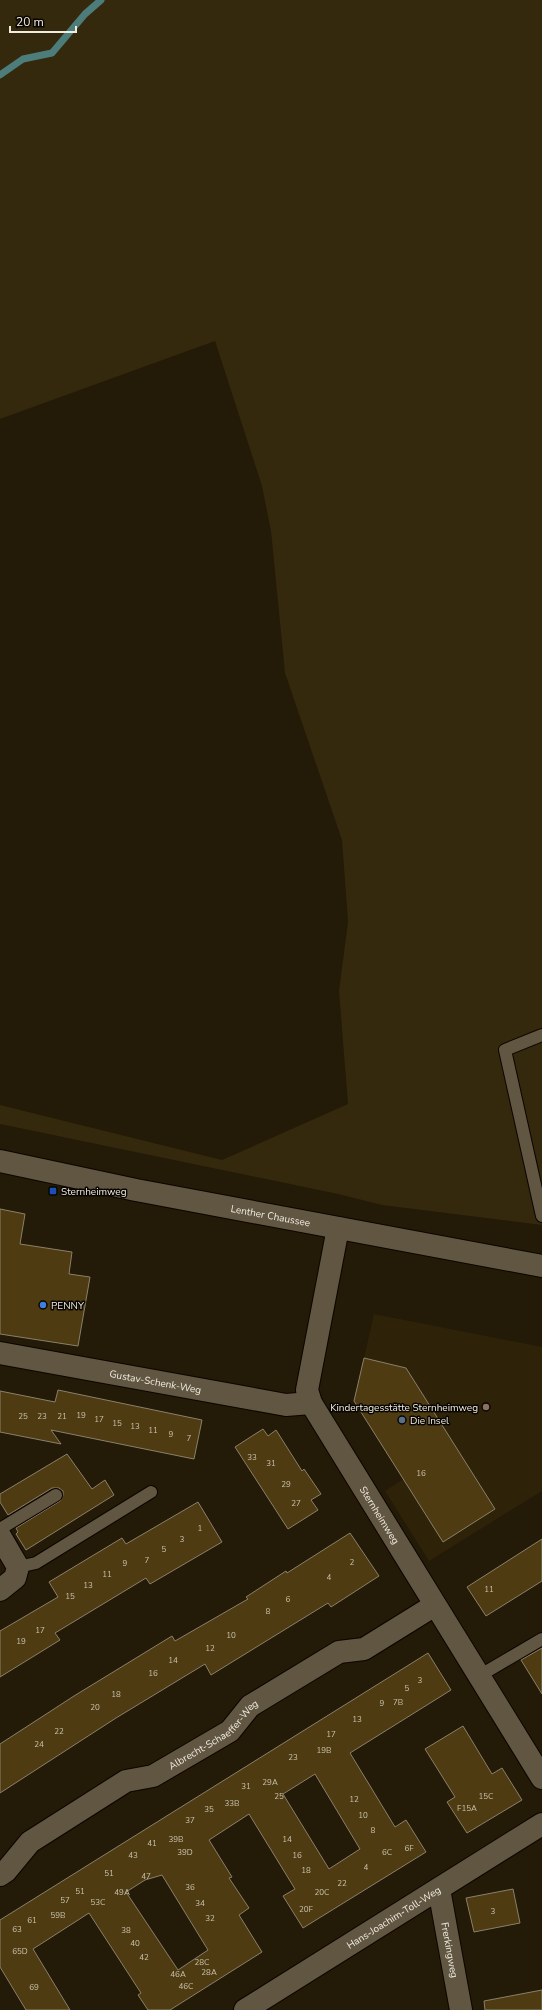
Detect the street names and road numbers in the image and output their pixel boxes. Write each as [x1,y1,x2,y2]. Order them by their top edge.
street label: Lenther Chaussee [229,1202,311,1230]
street label: Gustav-Schenk-Weg [108,1367,202,1397]
street label: Sternheimweg [356,1484,402,1547]
street label: Albrecht-Schaeffer-Weg [166,1697,261,1773]
street label: Hans-Joachim-Toll-Weg [344,1883,444,1953]
street label: Frerkingweg [437,1921,461,1979]

